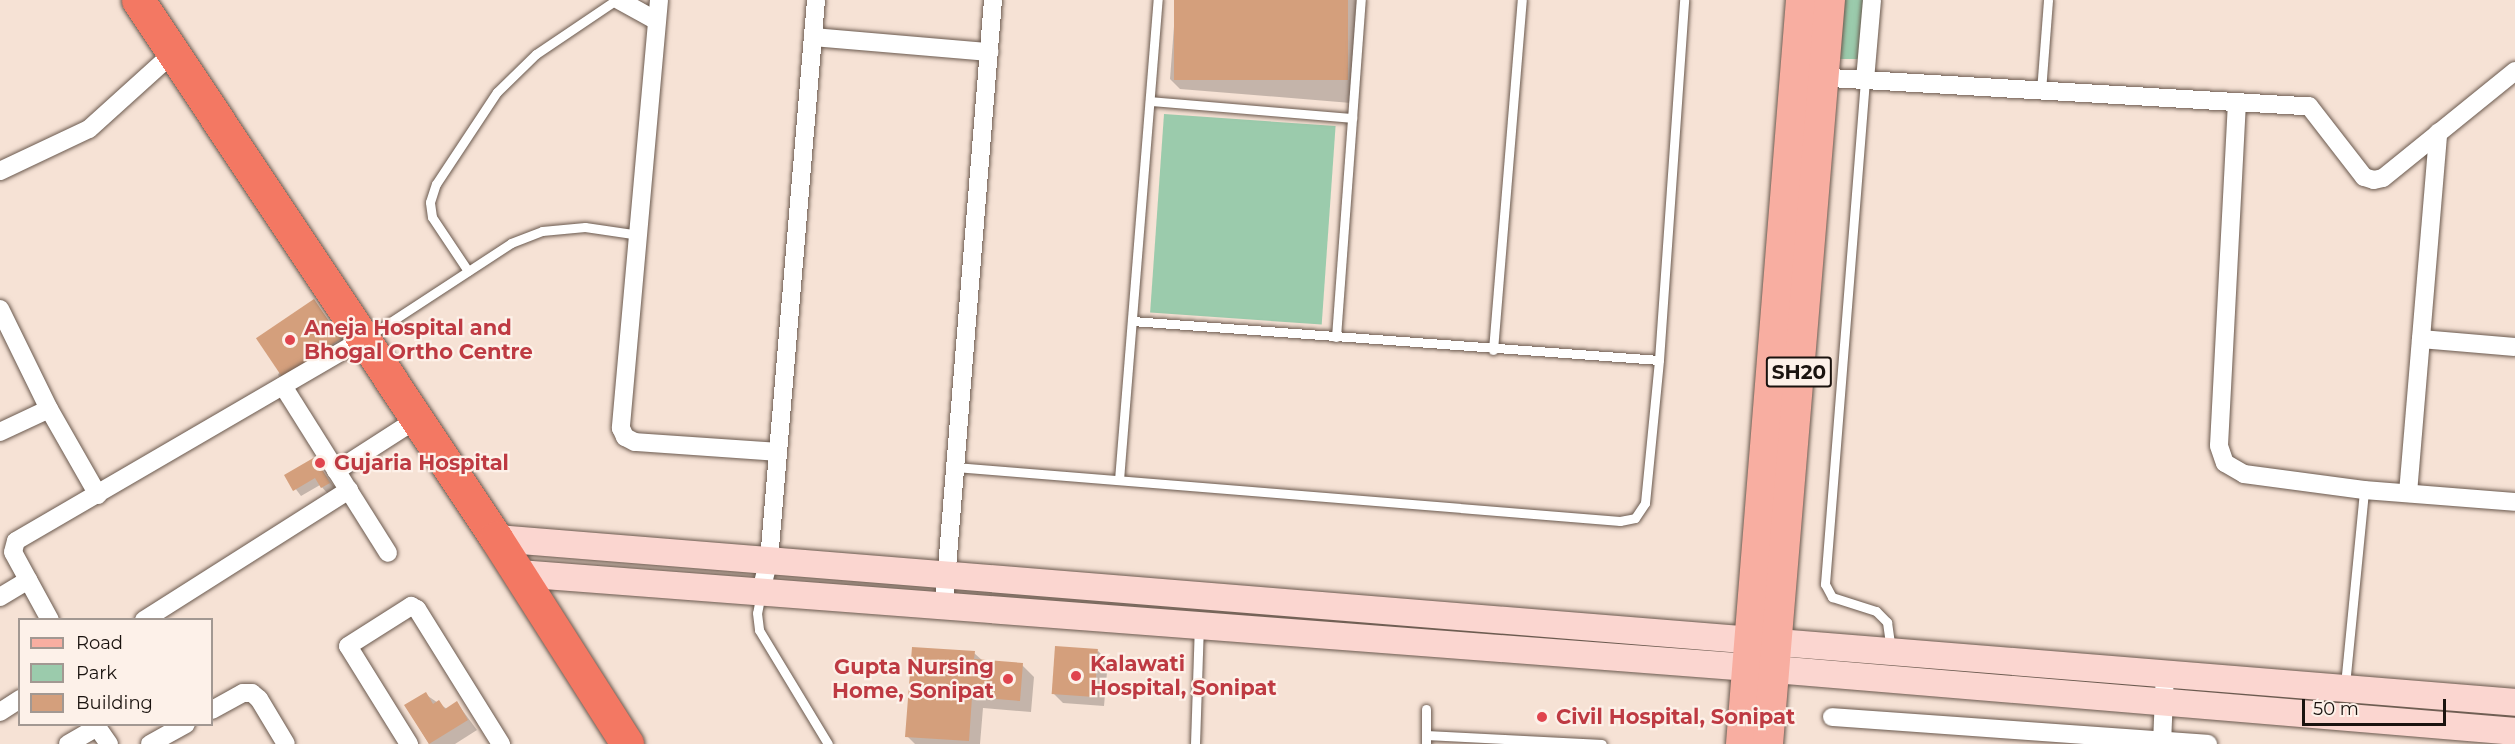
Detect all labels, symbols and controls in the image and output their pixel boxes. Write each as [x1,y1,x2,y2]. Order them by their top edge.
place label: Aneja Hospital and Bhogal Ortho Centre [304,315,533,365]
marker: Aneja Hospital and Bhogal Ortho Centre [281,331,299,349]
road number: SH20 [1764,355,1834,389]
place label: Gujaria Hospital [334,450,509,476]
marker: Gujaria Hospital [311,454,329,472]
legend [18,618,213,726]
text: Road [76,632,123,654]
place label: Kalawati Hospital, Sonipat [1090,651,1277,701]
place label: Gupta Nursing Home, Sonipat [832,654,994,704]
text: Park [76,662,117,684]
marker: Kalawati Hospital, Sonipat [1067,667,1085,685]
marker: Gupta Nursing Home, Sonipat [999,670,1017,688]
scale bar [2305,687,2449,725]
text: Building [76,692,153,714]
text: 50 m [2313,698,2359,720]
place label: Civil Hospital, Sonipat [1556,704,1795,730]
marker: Civil Hospital, Sonipat [1533,708,1551,726]

